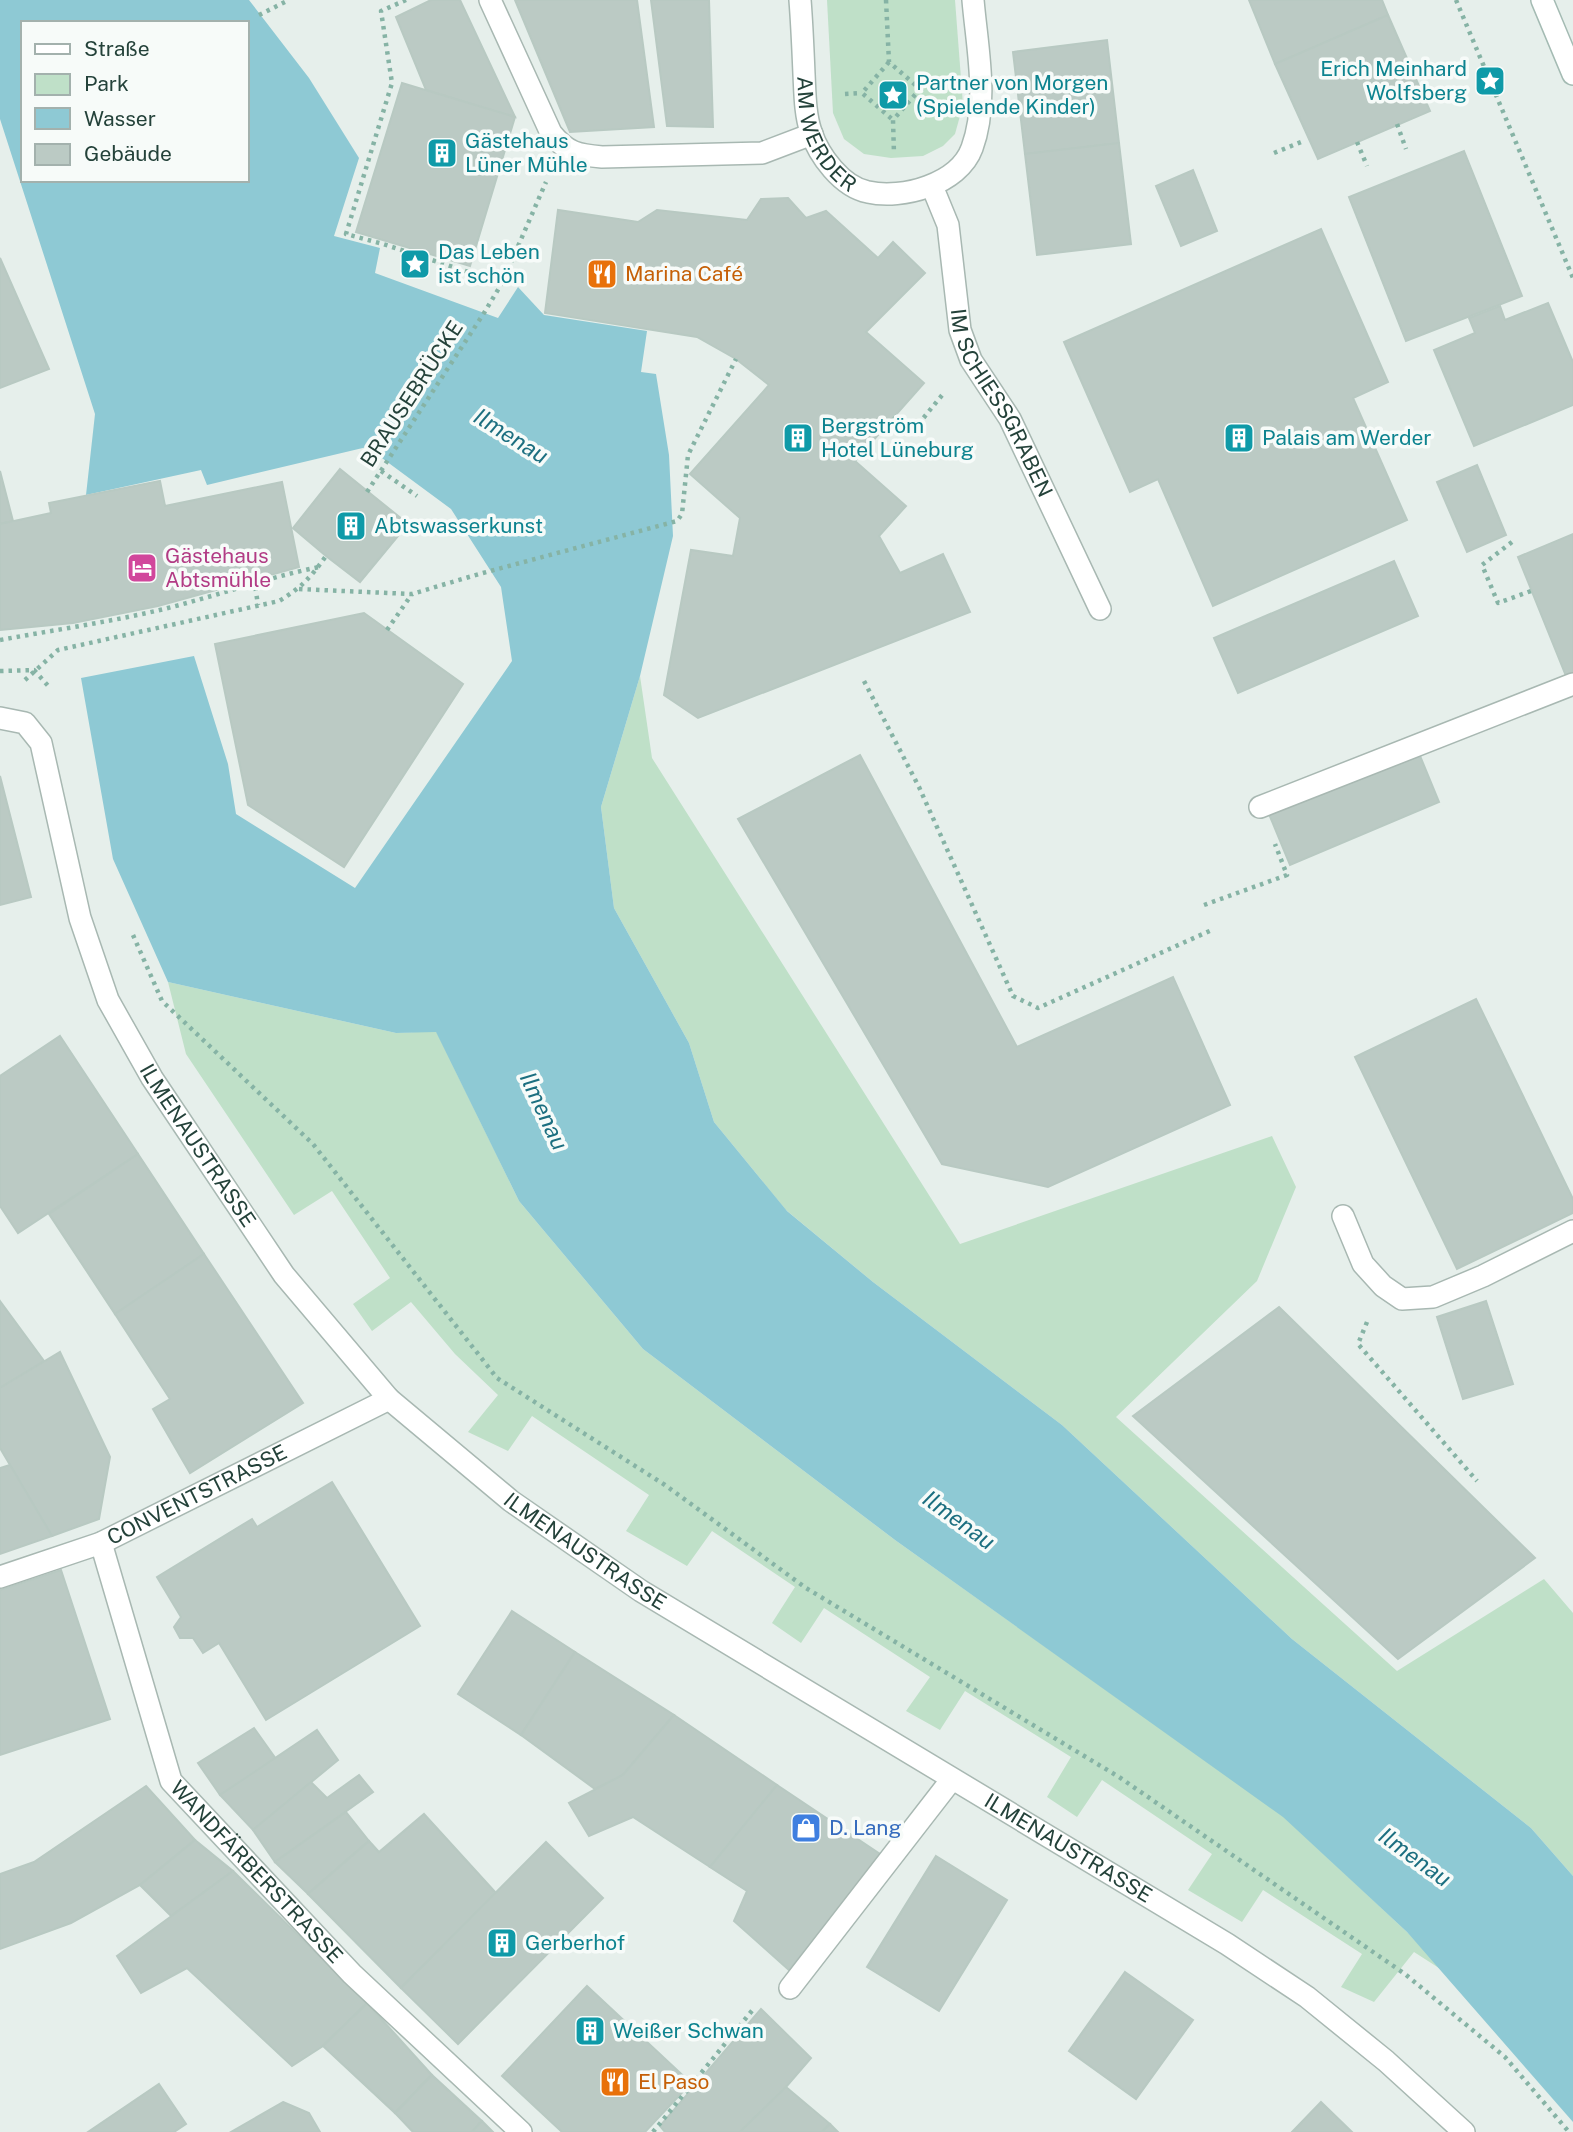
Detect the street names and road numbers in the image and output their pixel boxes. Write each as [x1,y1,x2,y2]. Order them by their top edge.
street label: AM WERDER [792,76,861,197]
street label: IM SCHIESSGRABEN [946,307,1058,501]
street label: BRAUSEBRÜCKE [355,316,468,471]
street label: ILMENAUSTRASSE [135,1059,261,1232]
street label: CONVENTSTRASSE [103,1439,291,1550]
street label: ILMENAUSTRASSE [499,1487,671,1615]
street label: WANDFÄRBERSTRASSE [165,1775,348,1968]
street label: ILMENAUSTRASSE [980,1788,1157,1908]

